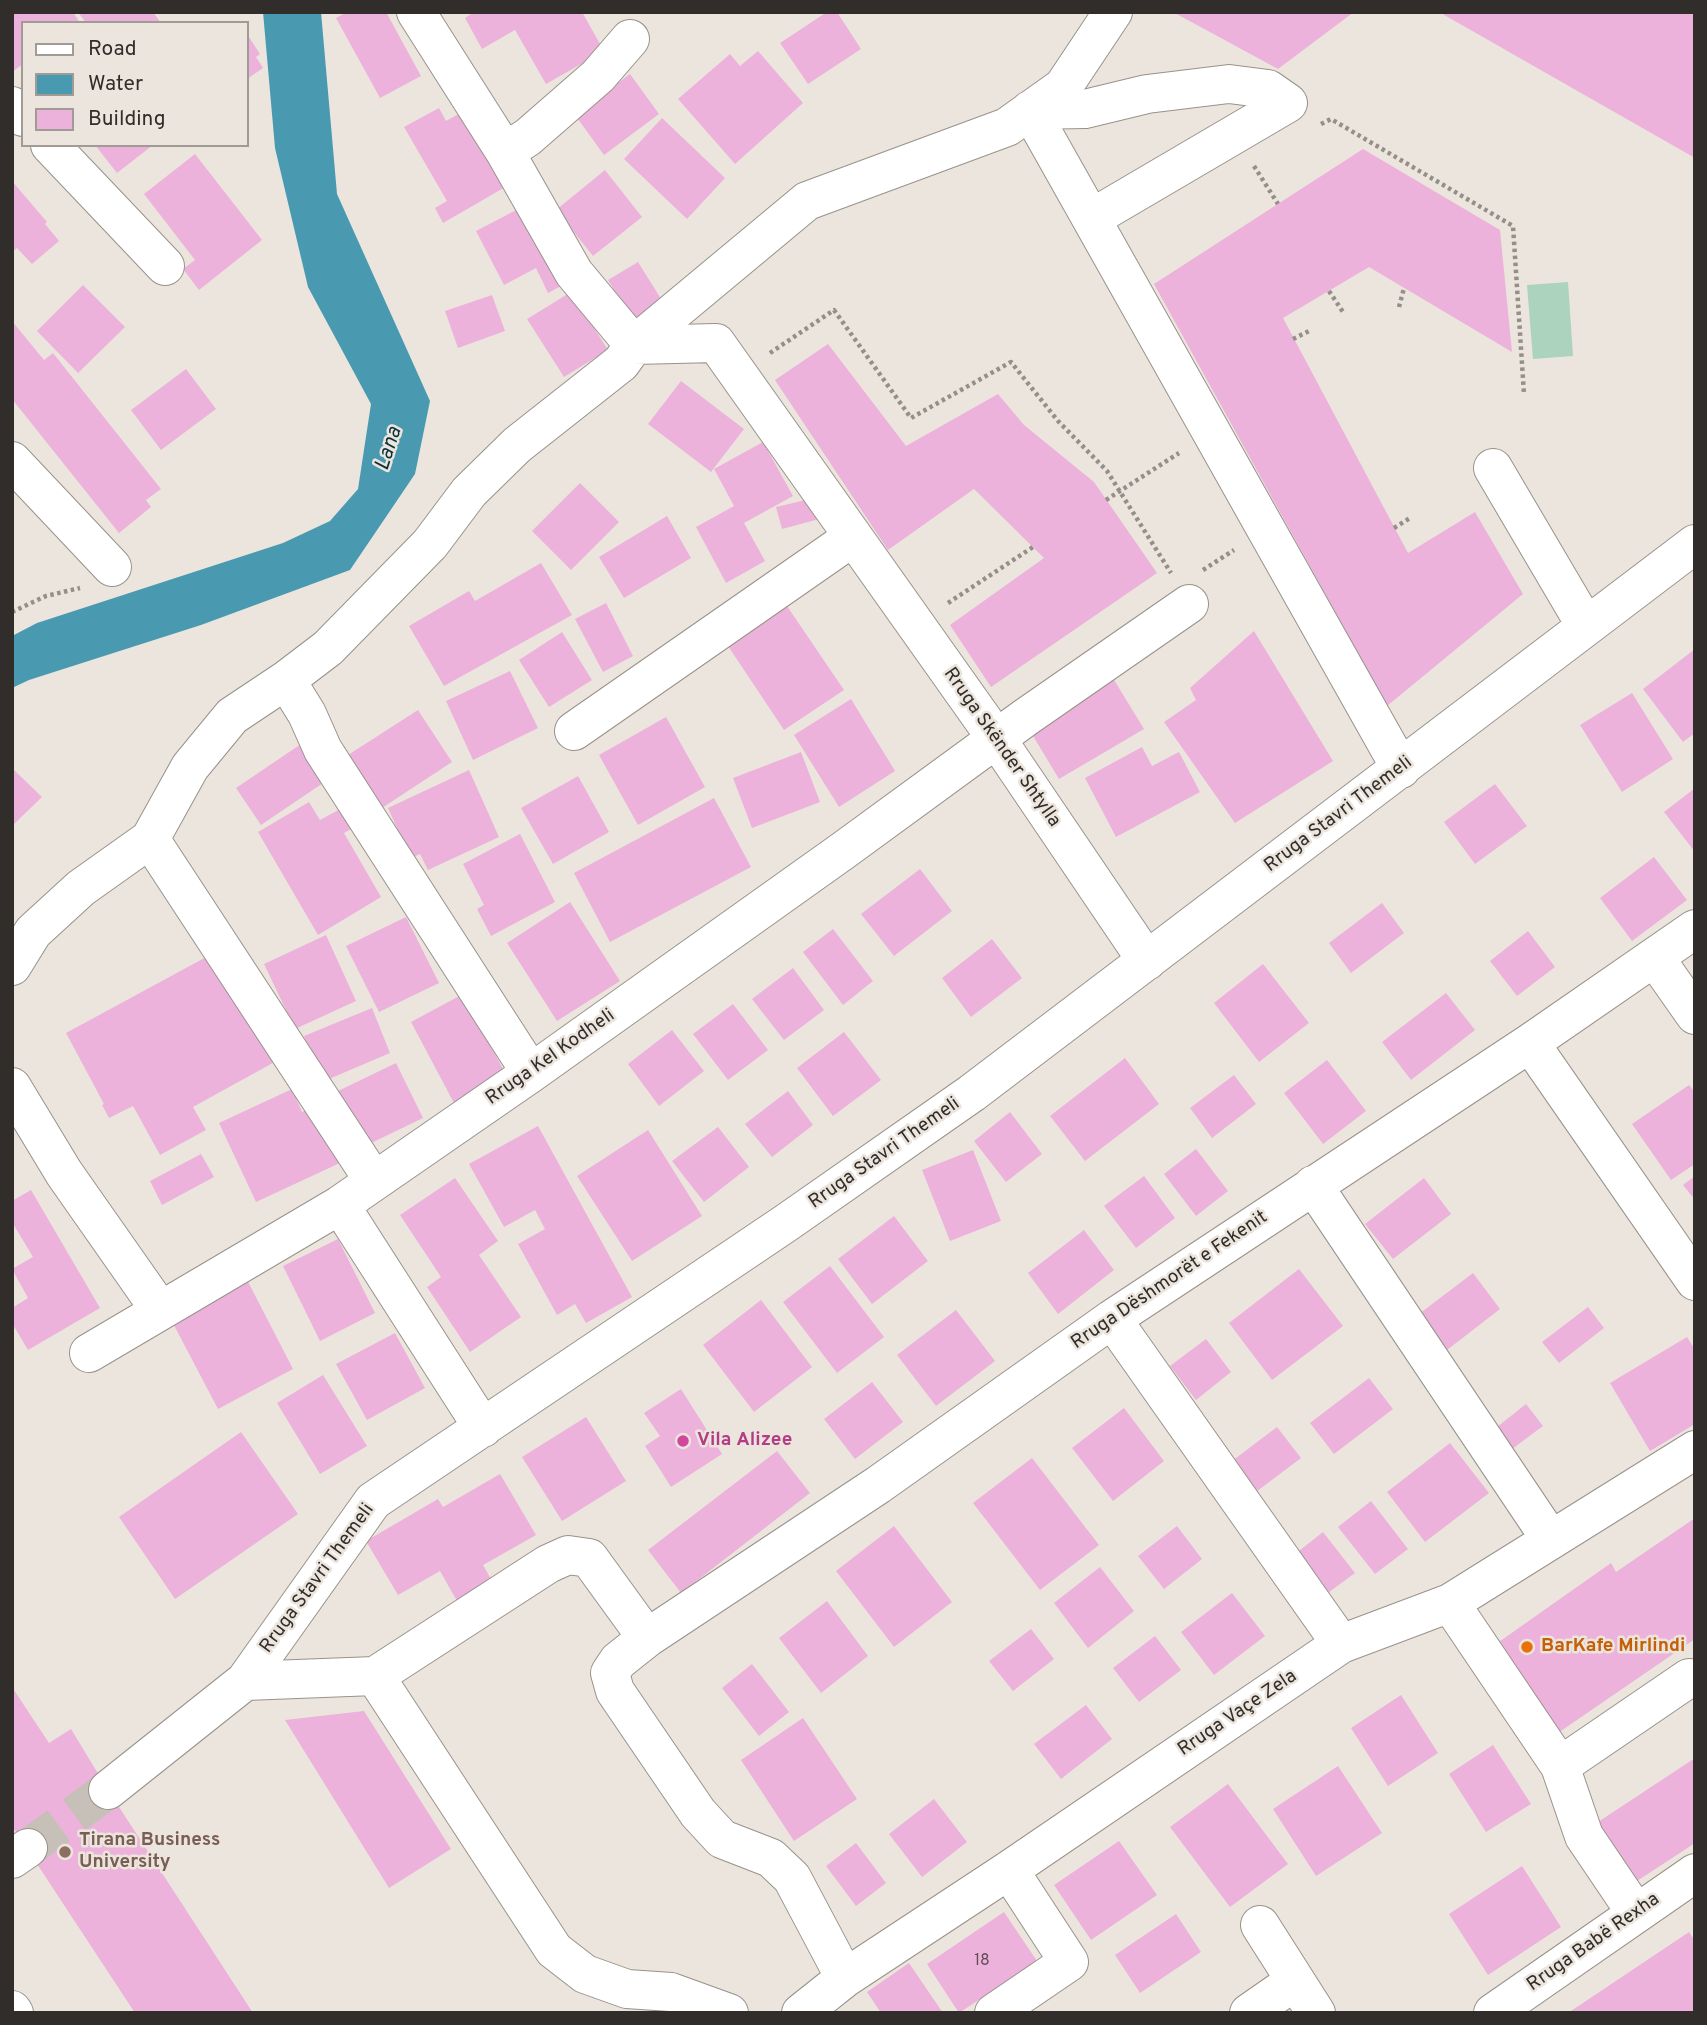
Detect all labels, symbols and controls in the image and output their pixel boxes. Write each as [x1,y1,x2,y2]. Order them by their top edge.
legend [21,21,248,147]
text: Road [88,36,137,63]
text: Water [88,71,143,98]
text: Building [88,106,166,133]
water label: Lana [371,424,409,474]
street label: Rruga Skënder Shtylla [937,664,1065,832]
street label: Rruga Stavri Themeli [1261,752,1417,878]
street label: Rruga Kel Kodheli [482,1005,620,1111]
street label: Rruga Stavri Themeli [805,1093,965,1215]
street label: Rruga Dëshmorët e Fekenit [1068,1207,1272,1355]
place label: Vila Alizee [697,1430,792,1452]
marker: Vila Alizee [675,1433,691,1449]
street label: Rruga Stavri Themeli [256,1500,380,1658]
place label: BarKafe Mirlindi [1541,1636,1685,1658]
marker: BarKafe Mirlindi [1519,1639,1535,1655]
street label: Rruga Vaçe Zela [1174,1666,1302,1762]
place label: Tirana Business University [79,1830,220,1874]
marker: Tirana Business University [57,1844,73,1860]
street label: Rruga Babë Rexha [1523,1889,1665,1997]
house number: 18 [974,1952,990,1972]

